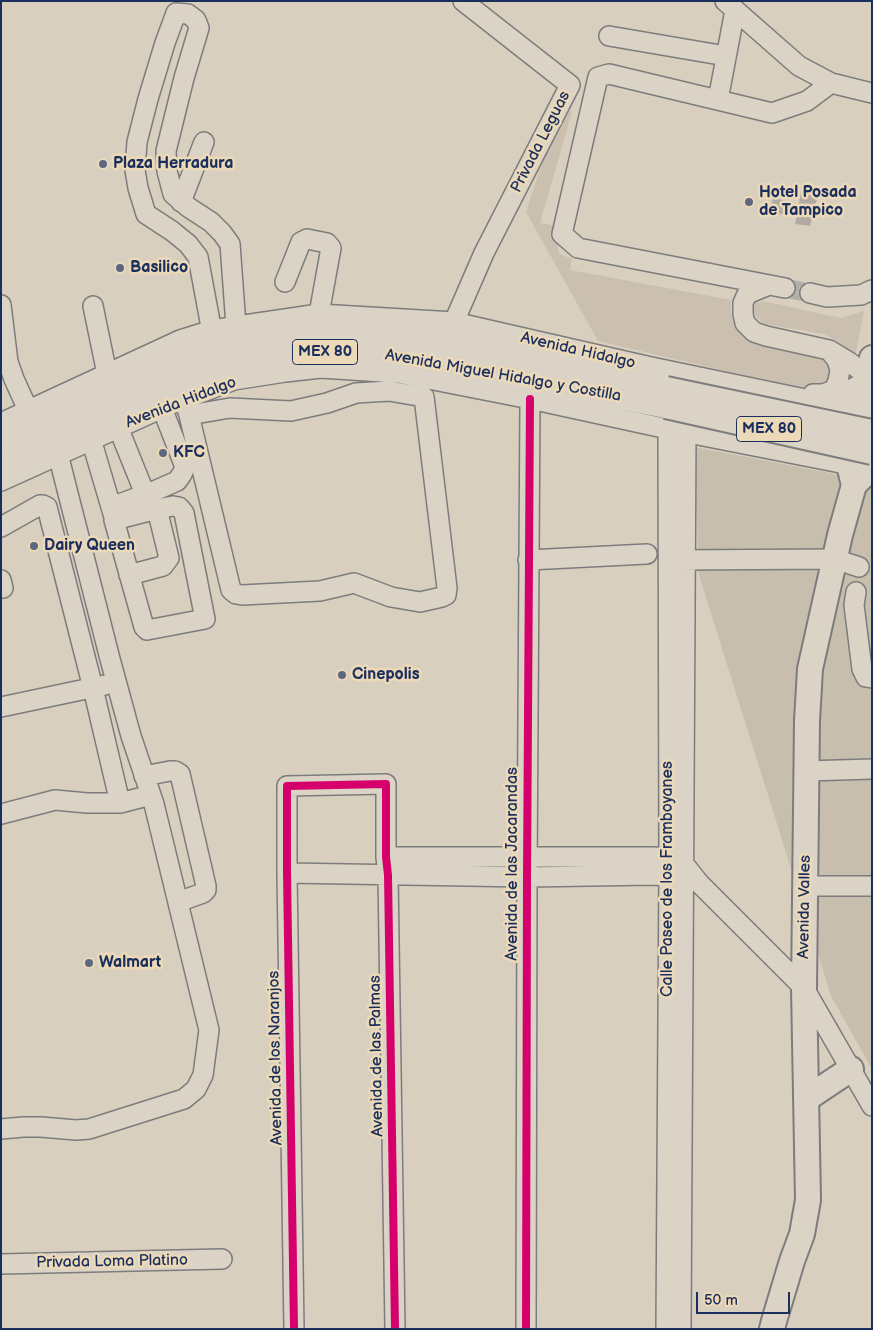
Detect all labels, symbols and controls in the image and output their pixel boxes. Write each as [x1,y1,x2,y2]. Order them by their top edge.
street label: Privada Leguas [507,88,575,196]
place label: Plaza Herradura [113,154,233,174]
marker: Plaza Herradura [97,158,109,170]
place label: Hotel Posada de Tampico [759,183,857,221]
marker: Hotel Posada de Tampico [743,196,755,208]
place label: Basilico [130,258,188,278]
marker: Basilico [114,262,126,274]
street label: Avenida Hidalgo [519,328,637,374]
road number: MEX 80 [292,340,358,364]
street label: Avenida Miguel Hidalgo y Costilla [384,346,622,406]
street label: Avenida Hidalgo [123,373,239,433]
road number: MEX 80 [736,416,802,442]
place label: KFC [173,443,205,463]
marker: KFC [157,447,169,459]
place label: Dairy Queen [44,536,135,556]
marker: Dairy Queen [28,540,40,552]
place label: Cinepolis [352,665,420,685]
marker: Cinepolis [336,669,348,681]
street label: Calle Paseo de los Framboyanes [658,761,678,997]
street label: Avenida de las Jacarandas [503,767,523,961]
street label: Avenida Valles [794,855,816,959]
place label: Walmart [99,953,161,973]
marker: Walmart [83,957,95,969]
street label: Avenida de los Naranjos [265,970,287,1146]
street label: Avenida de las Palmas [366,975,388,1137]
street label: Privada Loma Platino [36,1251,188,1273]
scale bar [698,1282,792,1314]
text: 50 m [704,1291,738,1310]

